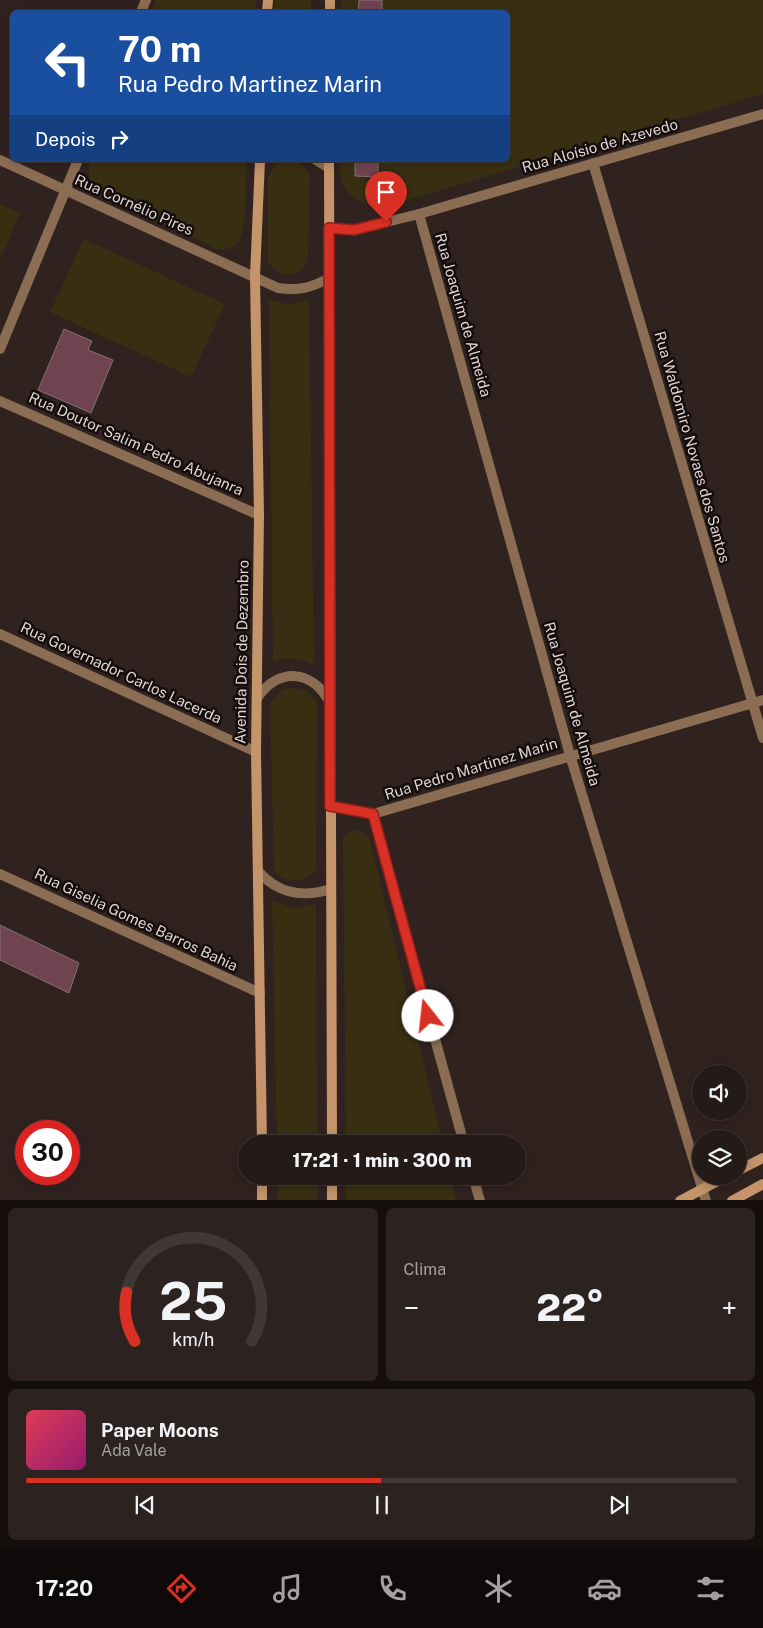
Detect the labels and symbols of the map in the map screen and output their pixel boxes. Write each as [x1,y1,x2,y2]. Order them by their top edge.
street label: Rua Aloísio de Azevedo [520,115,680,176]
street label: Rua Cornélio Pires [72,171,196,238]
pin [365,171,407,222]
street label: Rua Joaquim de Almeida [432,231,495,399]
street label: Rua Waldomiro Novaes dos Santos [651,329,734,565]
street label: Rua Doutor Salim Pedro Abujanra [26,388,246,499]
street label: Avenida Dois de Dezembro [231,560,252,744]
street label: Rua Governador Carlos Lacerda [18,618,225,727]
street label: Rua Joaquim de Almeida [541,620,604,788]
street label: Rua Pedro Martinez Marin [382,734,559,803]
street label: Rua Giselia Gomes Barros Bahia [32,865,241,974]
position arrow [401,989,453,1041]
speed limit sign: 30 [15,1120,80,1185]

